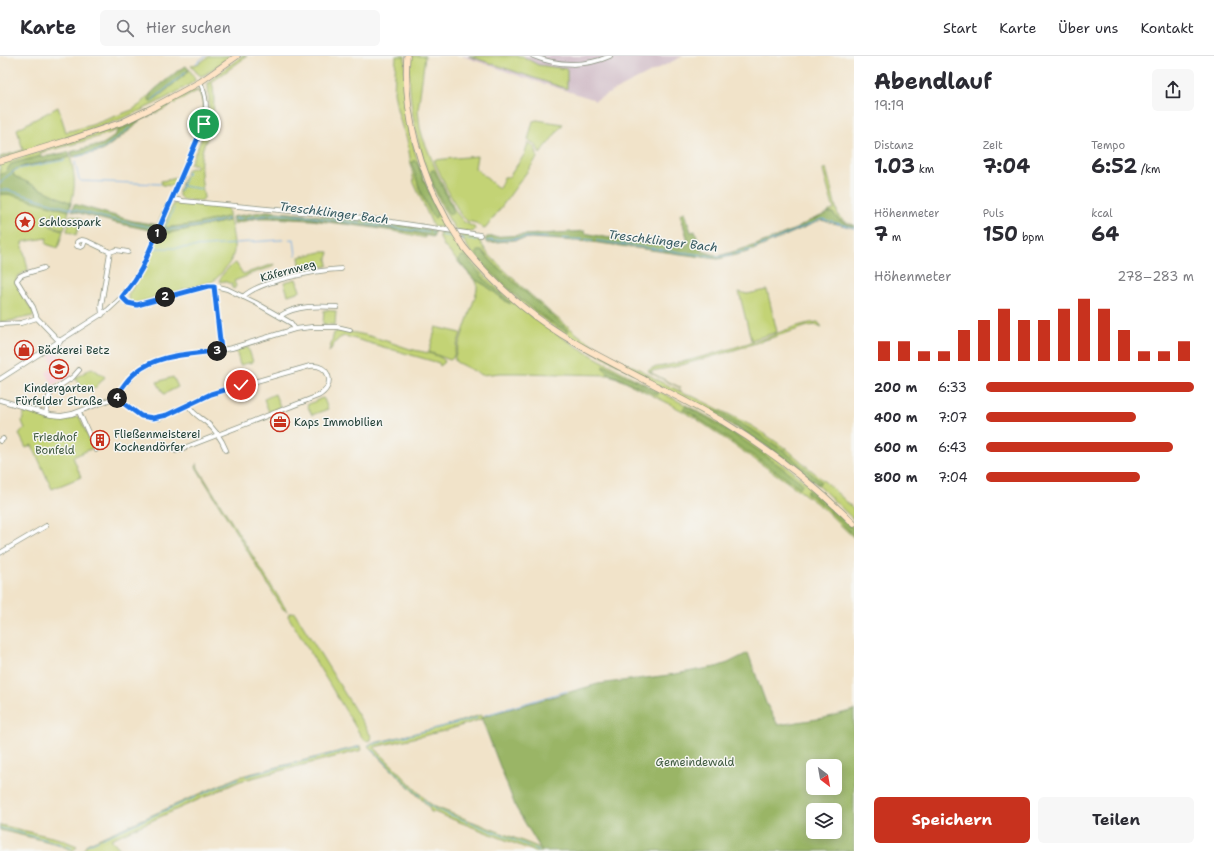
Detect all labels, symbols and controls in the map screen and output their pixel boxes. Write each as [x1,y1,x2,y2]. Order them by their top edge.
search box [100,10,380,46]
text: Karte [20,15,76,40]
icon: search [114,17,136,39]
text: Hier suchen [146,18,231,38]
text: Start [943,19,977,37]
text: Karte [999,19,1036,37]
text: Über uns [1058,19,1118,37]
text: Kontakt [1140,19,1194,37]
text: Abendlauf [874,67,992,96]
button: share [1152,69,1194,111]
text: 19:19 [874,97,904,114]
pin [187,107,221,141]
icon: arrive [193,113,215,135]
text: Distanz [874,138,914,153]
text: Zeit [983,138,1003,153]
text: Tempo [1091,138,1125,153]
text: 1.03 [874,153,915,179]
text: 7:04 [983,153,1030,179]
text: 6:52 [1091,153,1137,179]
text: km [915,162,934,177]
text: /km [1137,162,1161,177]
water label: Treschklinger Bach [278,198,390,228]
text: Höhenmeter [874,206,939,221]
text: Puls [983,206,1004,221]
text: kcal [1091,206,1113,221]
place icon: Schlosspark [14,211,36,233]
place label: Schlosspark [39,215,101,230]
text: 7 [874,221,888,247]
text: 150 [983,221,1018,247]
text: 64 [1091,221,1119,247]
pin: 1 [147,224,167,244]
text: 1 [154,226,160,241]
water label: Treschklinger Bach [607,226,719,256]
text: m [888,230,901,245]
text: bpm [1018,230,1044,245]
street label: Käfernweg [259,256,318,286]
text: Höhenmeter [874,268,951,285]
text: 278–283 m [1117,268,1194,285]
pin: 2 [155,287,175,307]
text: 2 [161,289,169,304]
shop icon: Bäckerei Betz [13,339,35,361]
pin: 3 [207,341,227,361]
place label: Bäckerei Betz [38,343,110,358]
text: 3 [213,343,221,358]
school or university icon: Kindergarten Fürfelder Straße [48,358,70,380]
pin [224,368,258,402]
icon: check [230,374,252,396]
text: 200 m [874,379,917,396]
text: 6:33 [938,379,967,396]
place label: Kindergarten Fürfelder Straße [15,381,103,409]
pin: 4 [107,388,127,408]
text: 4 [113,390,121,405]
text: 400 m [874,409,918,426]
text: 7:07 [938,409,967,426]
office icon: Kaps Immobilien [269,411,291,433]
place label: Kaps Immobilien [294,415,383,430]
place label: Fließenmeisterei Kochendörfer [114,427,200,455]
building icon: Fließenmeisterei Kochendörfer [89,429,111,451]
park label: Friedhof Bonfeld [33,430,78,458]
text: 600 m [874,439,918,456]
text: 6:43 [938,439,967,456]
text: 800 m [874,469,918,486]
text: 7:04 [938,469,968,486]
park label: Gemeindewald [656,755,734,770]
north arrow [806,759,842,795]
map controls [806,759,842,839]
button: Speichern [874,797,1030,843]
button: Teilen [1038,797,1194,843]
button: layers [806,803,842,839]

